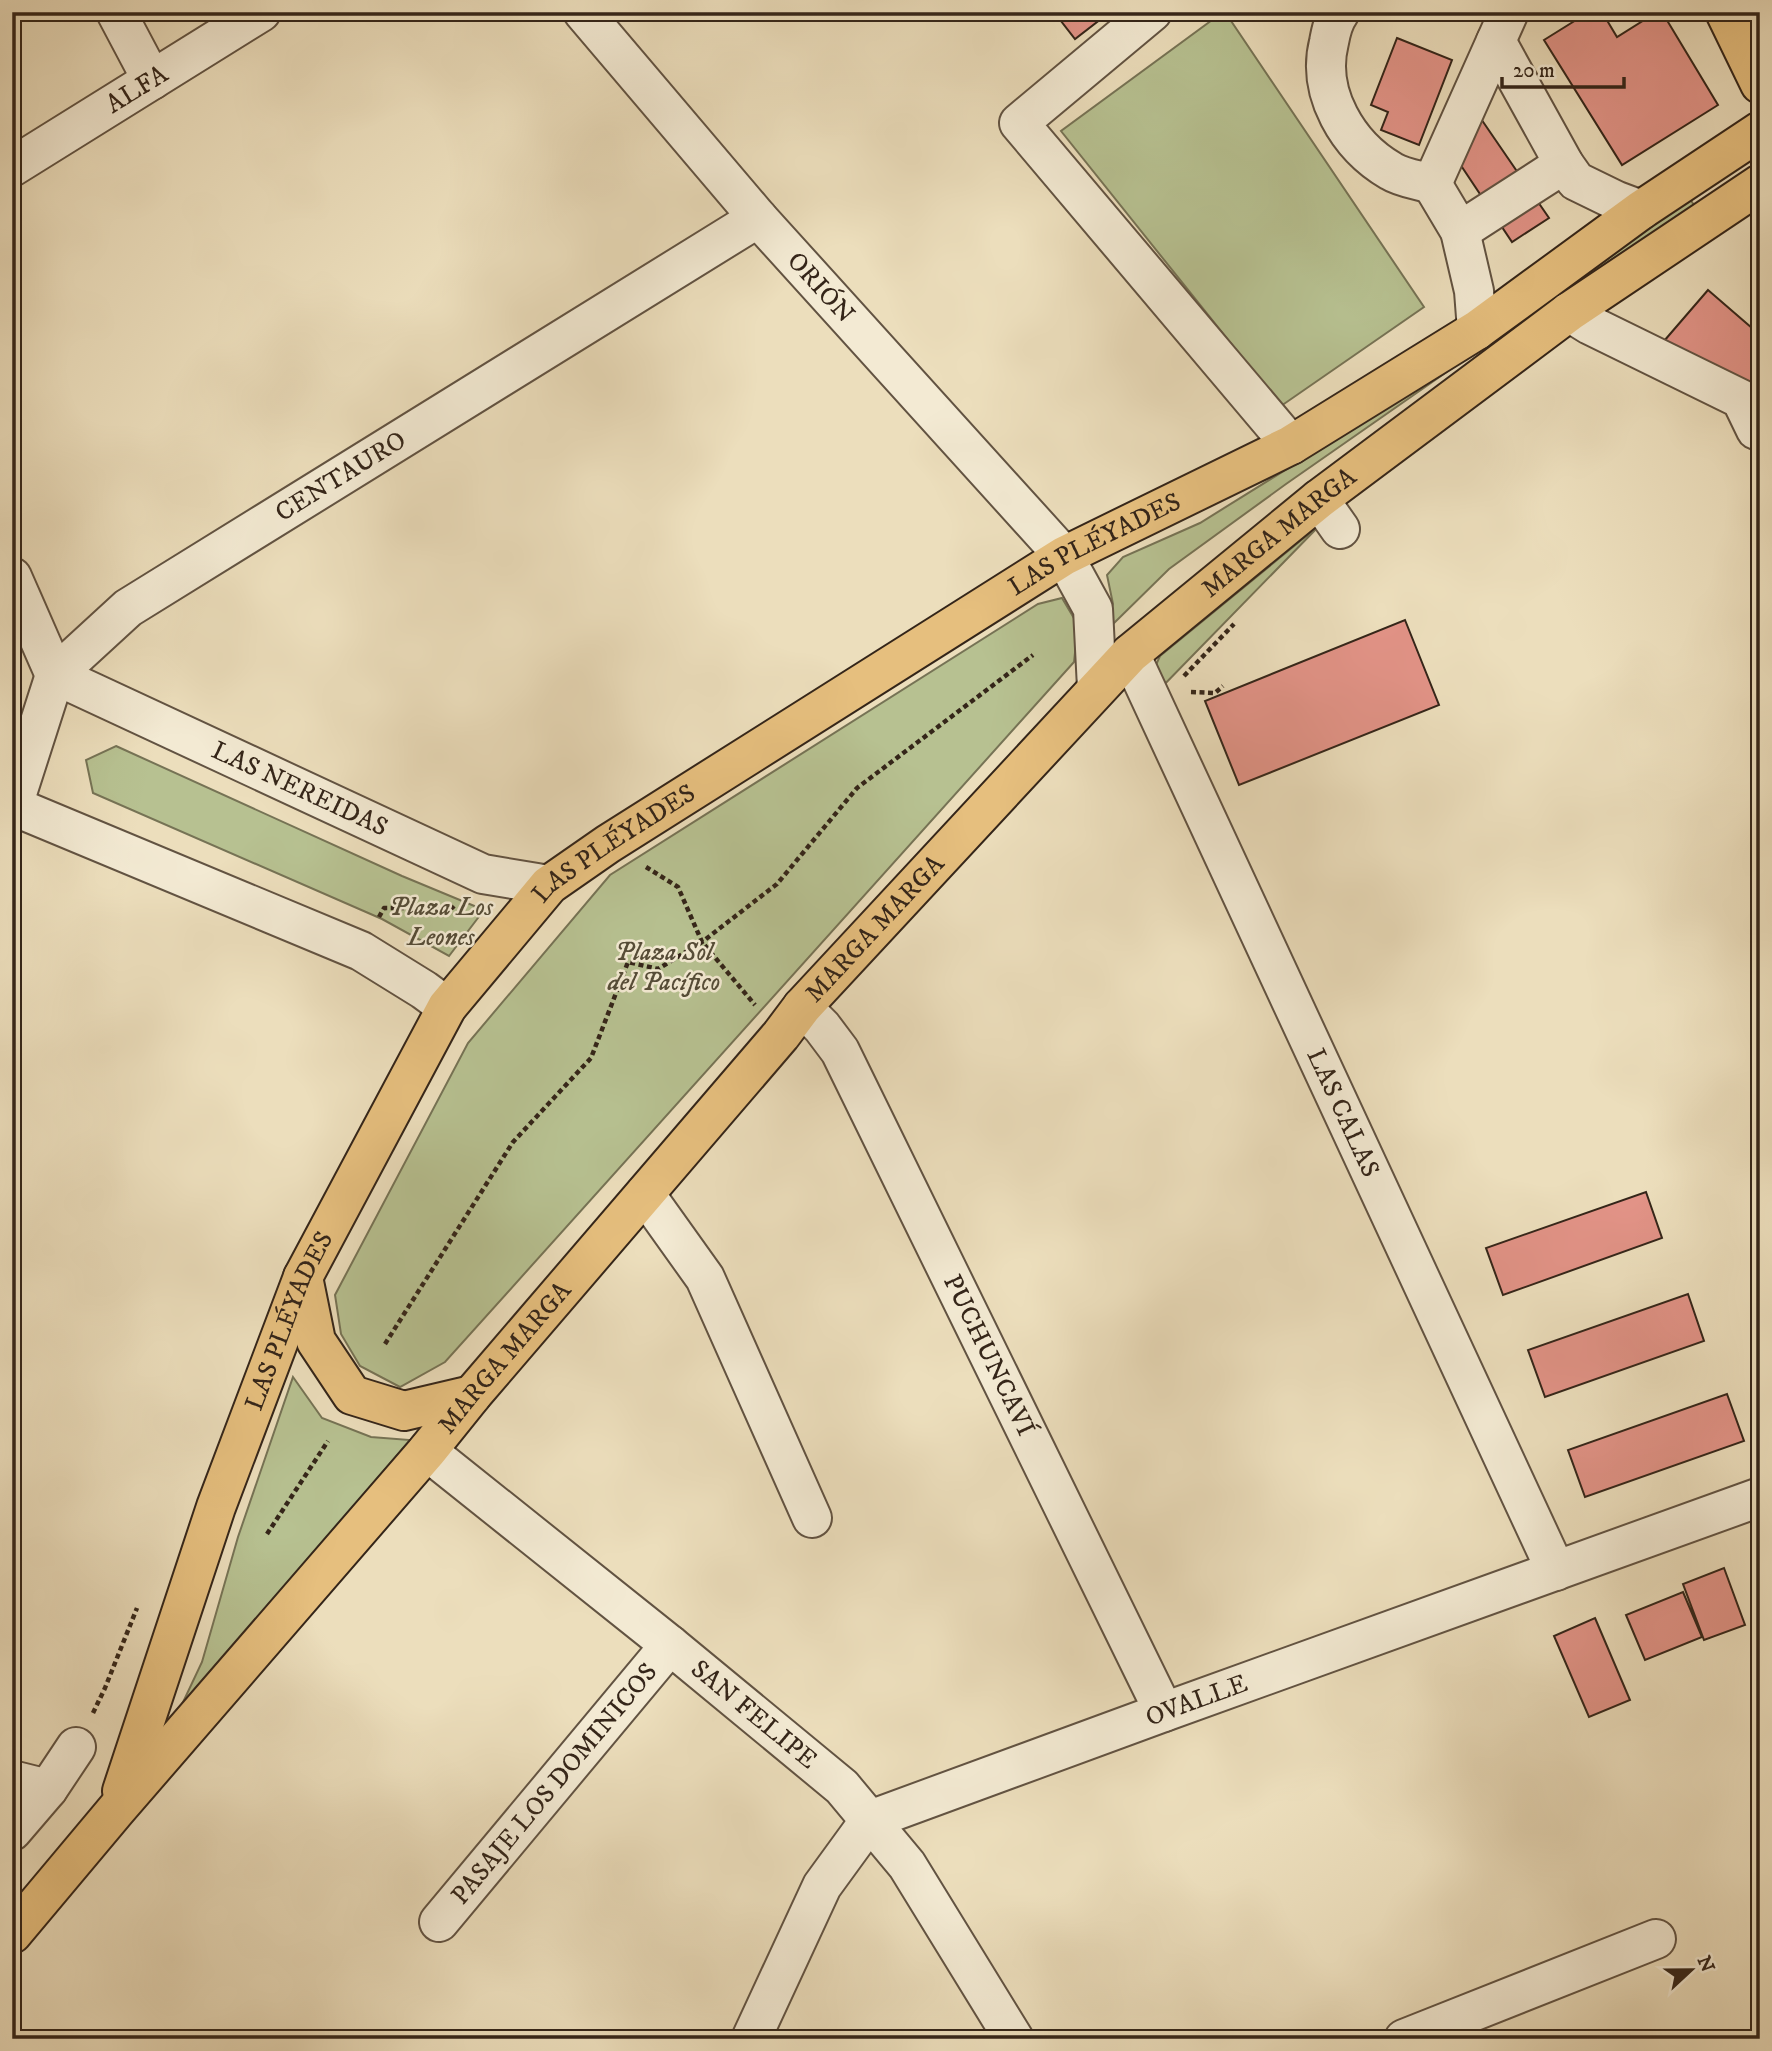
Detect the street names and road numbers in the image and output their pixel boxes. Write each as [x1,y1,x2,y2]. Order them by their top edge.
street label: ALFA [100,57,174,121]
street label: ORIÓN [780,245,862,330]
street label: CENTAURO [269,423,412,529]
street label: MARGA MARGA [1195,460,1363,605]
street label: LAS PLÉYADES [1002,485,1186,603]
street label: LAS NEREIDAS [207,734,393,844]
street label: LAS PLÉYADES [525,776,702,910]
street label: MARGA MARGA [798,848,952,1009]
street label: LAS CALAS [1299,1043,1387,1182]
street label: LAS PLÉYADES [238,1226,341,1415]
street label: PUCHUNCAVÍ [936,1269,1044,1442]
street label: MARGA MARGA [431,1274,579,1441]
street label: SAN FELIPE [684,1653,824,1776]
street label: PASAJE LOS DOMINICOS [444,1656,665,1911]
street label: OVALLE [1141,1667,1252,1734]

